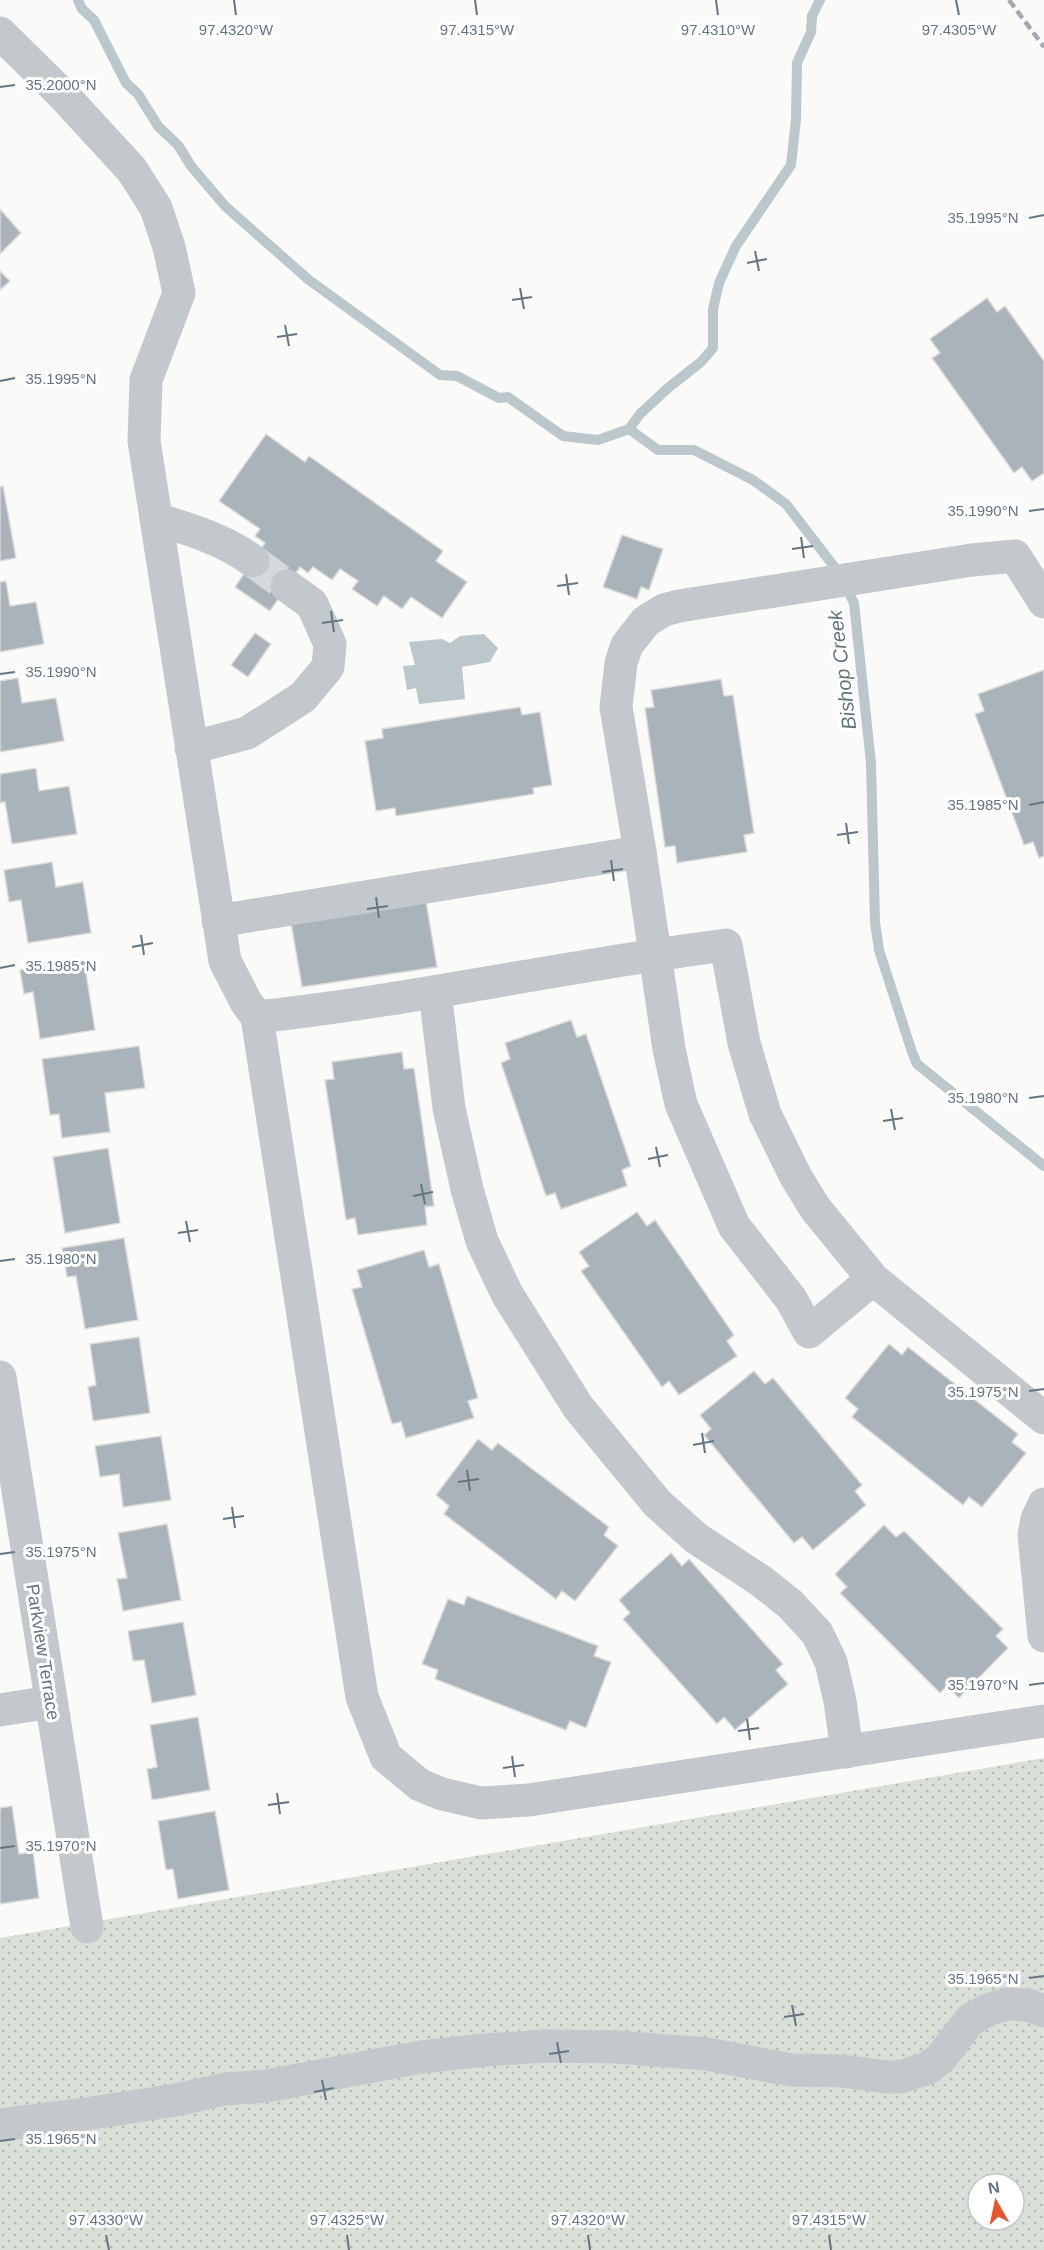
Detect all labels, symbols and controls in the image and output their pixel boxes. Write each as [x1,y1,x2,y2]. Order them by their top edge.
text: 97.4320°W [199,21,274,38]
text: 97.4315°W [440,21,515,38]
text: 97.4310°W [681,21,756,38]
text: 97.4305°W [922,21,997,38]
text: 35.2000°N [25,76,97,93]
text: 35.1995°N [947,209,1019,226]
text: 35.1995°N [25,370,97,387]
text: 35.1990°N [947,502,1019,519]
water label: Bishop Creek [824,608,860,731]
text: 35.1990°N [25,663,97,680]
text: 35.1985°N [947,796,1019,813]
text: 35.1985°N [25,957,97,974]
text: 35.1980°N [947,1089,1019,1106]
text: 35.1980°N [25,1250,97,1267]
text: 35.1975°N [947,1383,1019,1400]
text: 35.1975°N [25,1543,97,1560]
street label: Parkview Terrace [22,1582,64,1722]
text: 35.1970°N [947,1676,1019,1693]
text: 35.1970°N [25,1837,97,1854]
text: 35.1965°N [947,1970,1019,1987]
text: 35.1965°N [25,2130,97,2147]
north arrow [966,2172,1026,2232]
text: N [987,2178,1001,2197]
text: 97.4330°W [69,2211,144,2228]
text: 97.4325°W [310,2211,385,2228]
text: 97.4320°W [551,2211,626,2228]
text: 97.4315°W [792,2211,867,2228]

